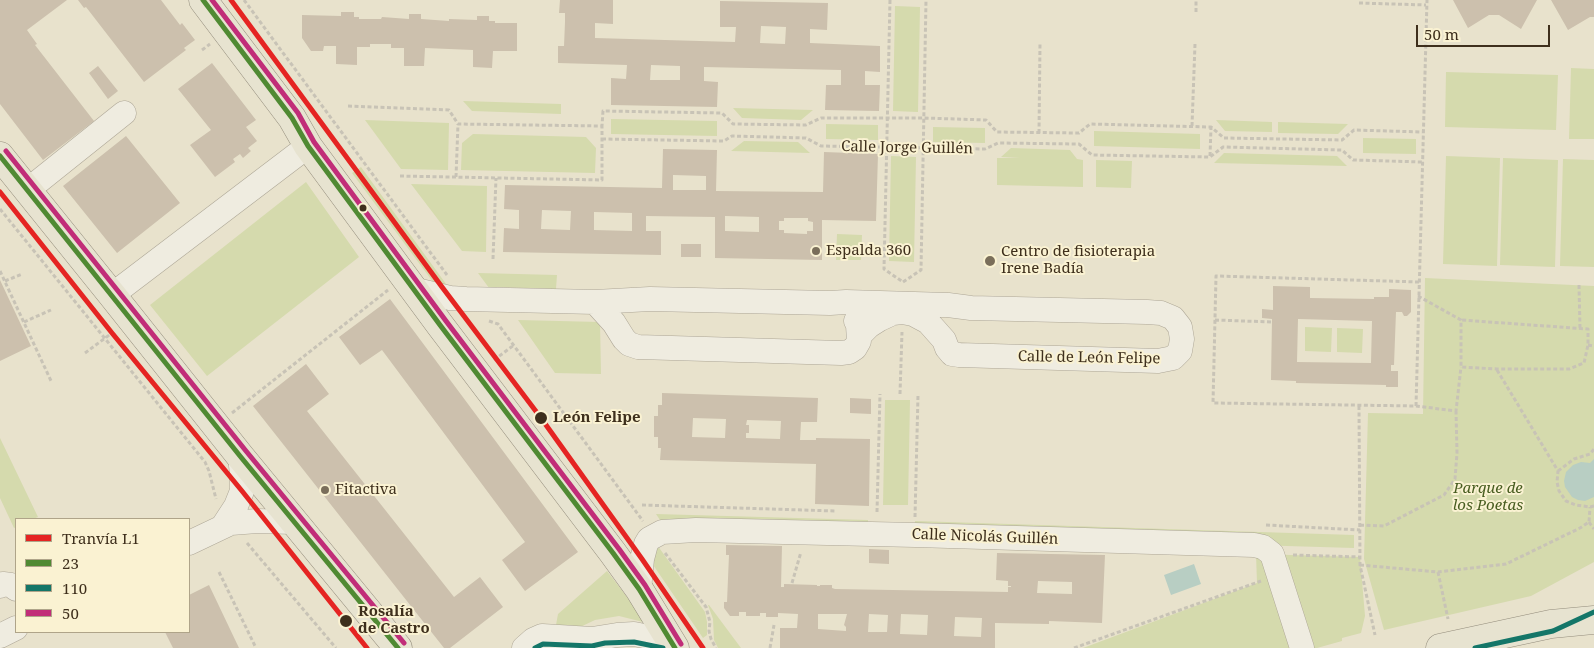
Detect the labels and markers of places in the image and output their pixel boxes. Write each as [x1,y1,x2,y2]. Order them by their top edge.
unlabelled marker [358,203,368,213]
place label: Espalda 360 [826,242,911,260]
place label: Centro de fisioterapia Irene Badía [1001,243,1155,278]
marker: Espalda 360 [810,245,822,257]
marker: Centro de fisioterapia Irene Badía [983,254,997,268]
place label: León Felipe [553,409,641,427]
marker: León Felipe [533,410,549,426]
place label: Fitactiva [335,481,397,499]
marker: Fitactiva [319,484,331,496]
place label: Rosalía de Castro [358,603,430,638]
marker: Rosalía de Castro [338,613,354,629]

